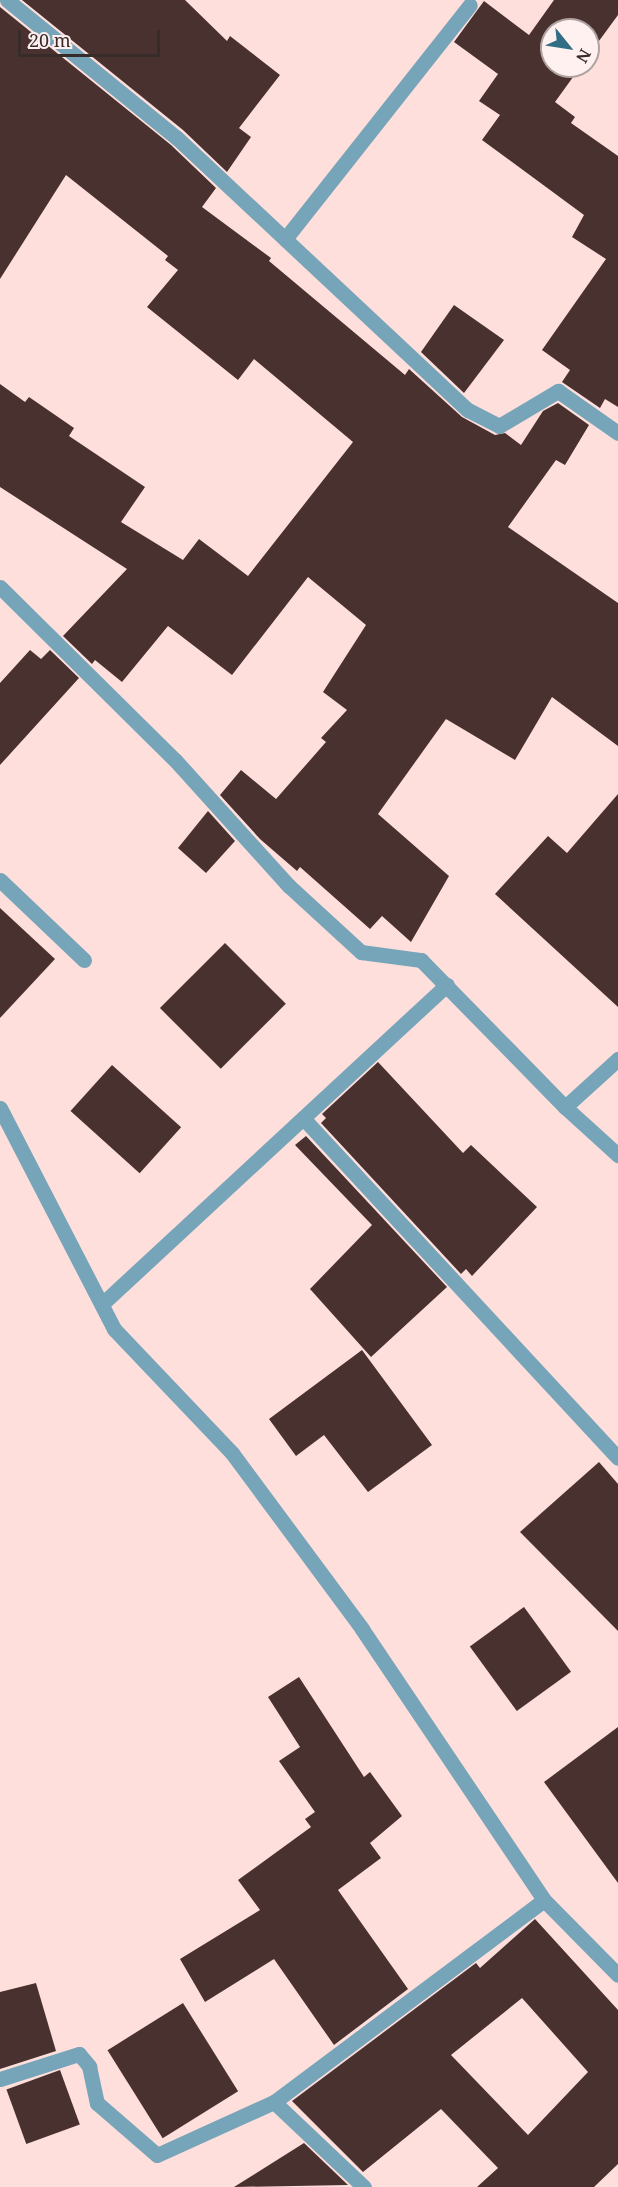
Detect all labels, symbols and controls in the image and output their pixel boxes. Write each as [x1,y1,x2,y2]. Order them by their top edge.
scale bar [21,18,164,56]
north arrow [540,18,600,78]
text: 20 m [29,28,71,52]
text: N [571,45,597,67]

